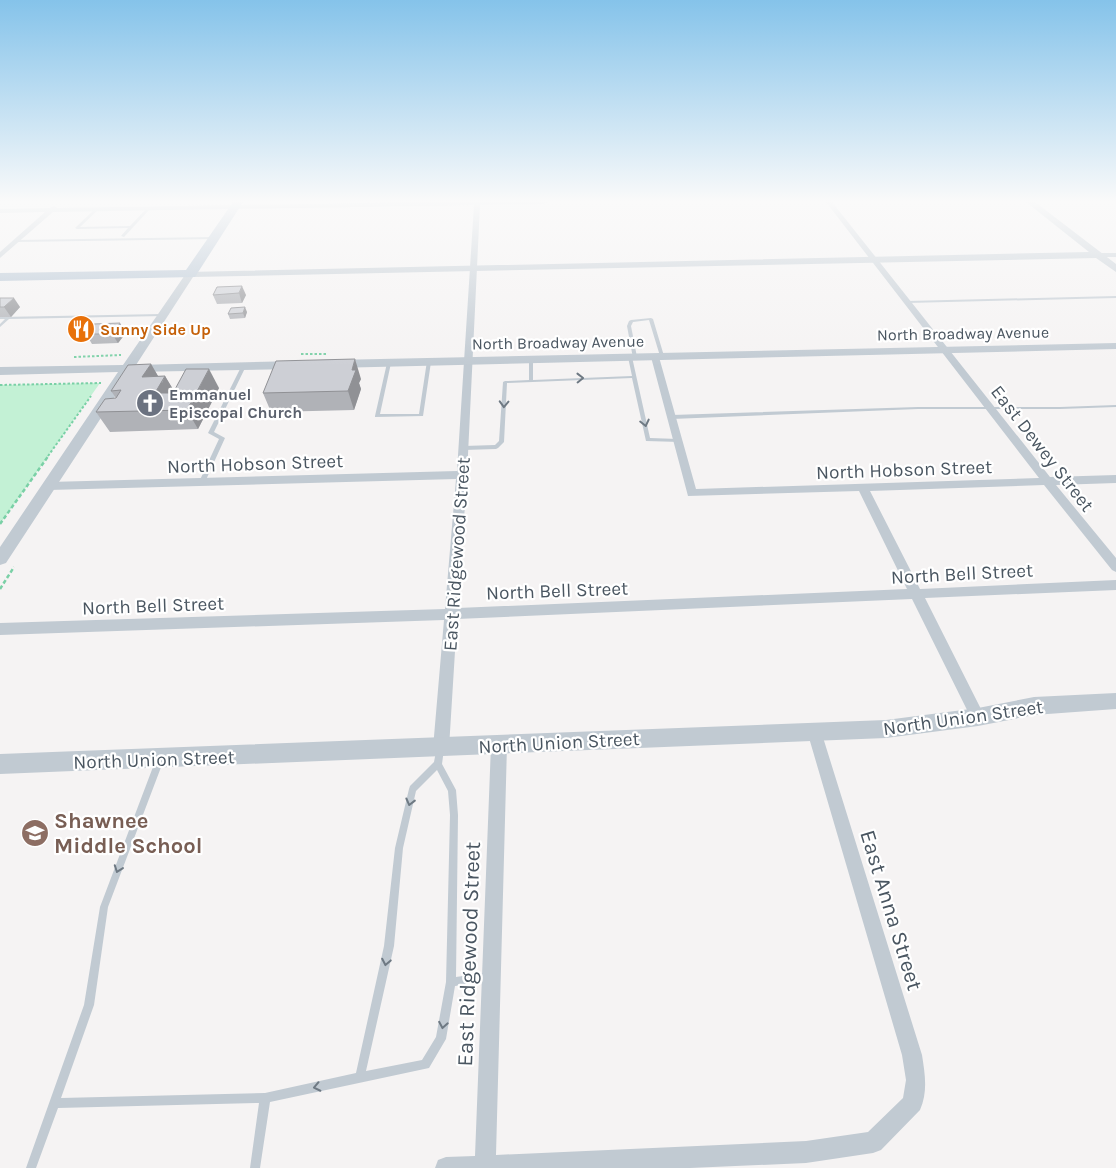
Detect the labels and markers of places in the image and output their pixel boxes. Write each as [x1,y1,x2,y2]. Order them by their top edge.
restaurant icon: Sunny Side Up [66,314,96,344]
place label: Sunny Side Up [100,320,211,339]
place label: Emmanuel Episcopal Church [169,385,302,422]
church icon: Emmanuel Episcopal Church [135,388,165,418]
place label: Shawnee Middle School [54,808,202,859]
school or university icon: Shawnee Middle School [20,818,50,848]

